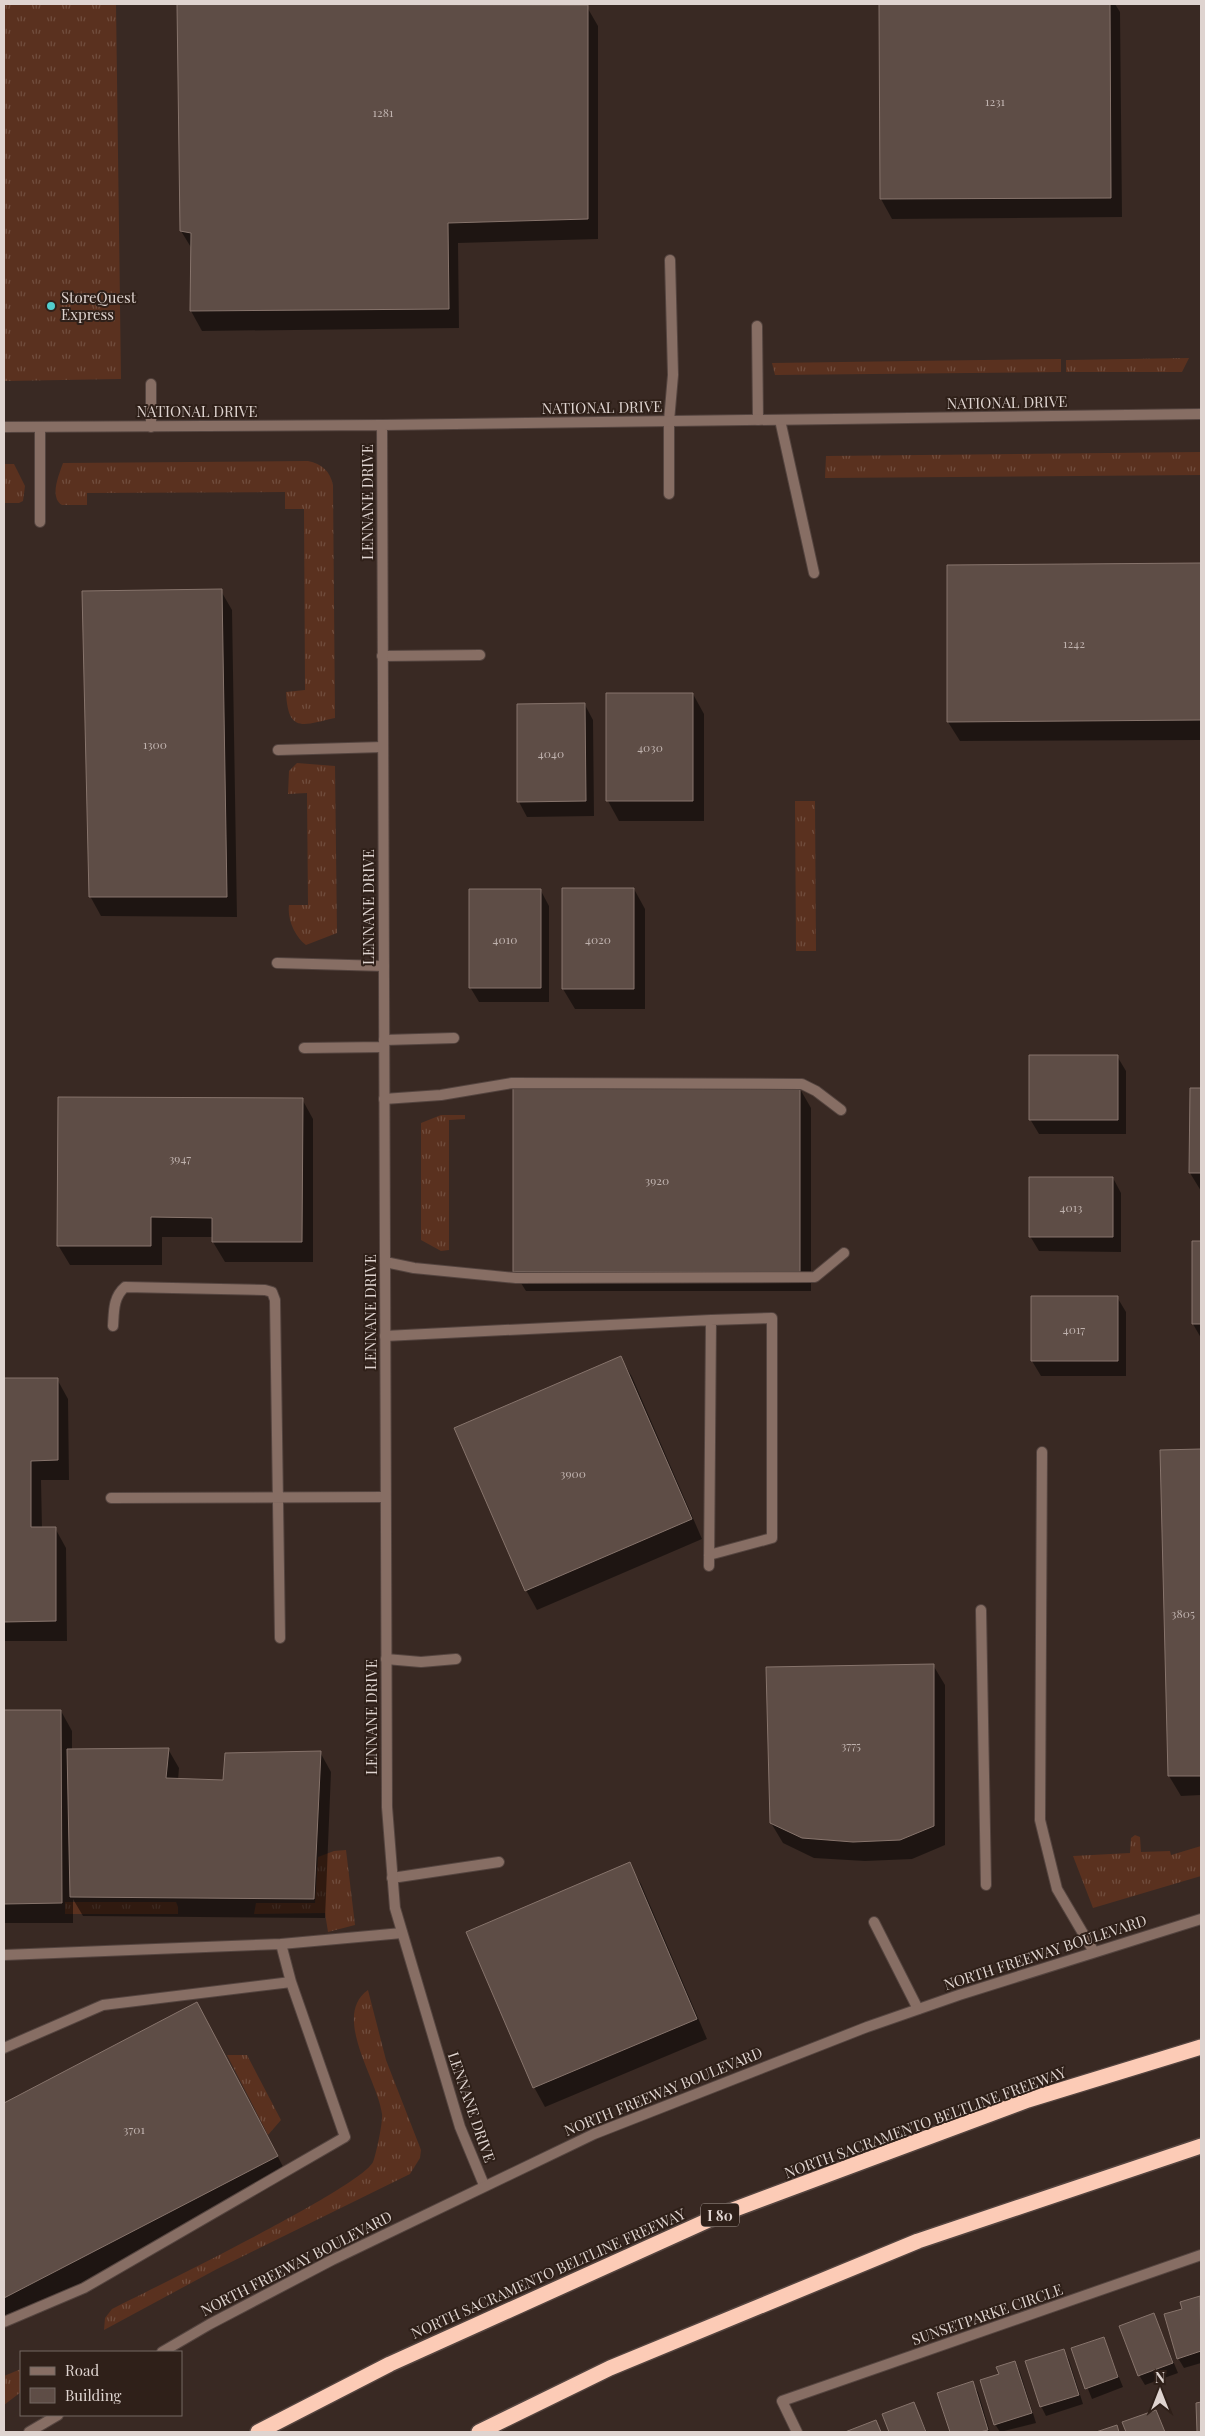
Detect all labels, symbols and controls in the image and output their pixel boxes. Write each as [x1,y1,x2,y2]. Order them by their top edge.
house number: 1231 [985,93,1006,109]
house number: 1281 [373,104,394,120]
place label: StoreQuest Express [61,287,137,324]
marker: StoreQuest Express [45,300,57,312]
street label: NATIONAL DRIVE [946,391,1068,413]
street label: NATIONAL DRIVE [541,396,663,418]
street label: NATIONAL DRIVE [137,401,257,421]
street label: LENNANE DRIVE [357,444,377,560]
house number: 1242 [1063,635,1085,651]
house number: 1300 [143,736,167,752]
house number: 4030 [637,739,663,755]
house number: 4040 [538,745,564,761]
street label: LENNANE DRIVE [358,849,378,965]
house number: 4010 [493,931,517,947]
house number: 4020 [585,931,611,947]
house number: 3947 [169,1150,191,1166]
house number: 3920 [645,1172,669,1188]
house number: 4013 [1060,1199,1082,1215]
street label: LENNANE DRIVE [360,1254,380,1370]
house number: 4017 [1063,1321,1085,1337]
house number: 3900 [560,1465,586,1481]
house number: 3805 [1171,1605,1195,1621]
street label: LENNANE DRIVE [361,1659,381,1775]
house number: 3775 [841,1737,861,1753]
street label: NORTH FREEWAY BOULEVARD [941,1910,1149,1994]
street label: NORTH FREEWAY BOULEVARD [561,2042,765,2140]
street label: LENNANE DRIVE [444,2049,500,2165]
street label: NORTH SACRAMENTO BELTLINE FREEWAY [781,2061,1069,2182]
house number: 3701 [123,2121,146,2137]
street label: NORTH SACRAMENTO BELTLINE FREEWAY [408,2203,689,2343]
road number: I 80 [701,2204,739,2226]
street label: NORTH FREEWAY BOULEVARD [197,2206,395,2320]
street label: SUNSETPARKE CIRCLE [909,2279,1065,2349]
legend [20,2351,182,2416]
text: Road [65,2360,99,2380]
north arrow [1135,2366,1185,2416]
text: N [1155,2368,1165,2387]
text: Building [65,2385,122,2405]

